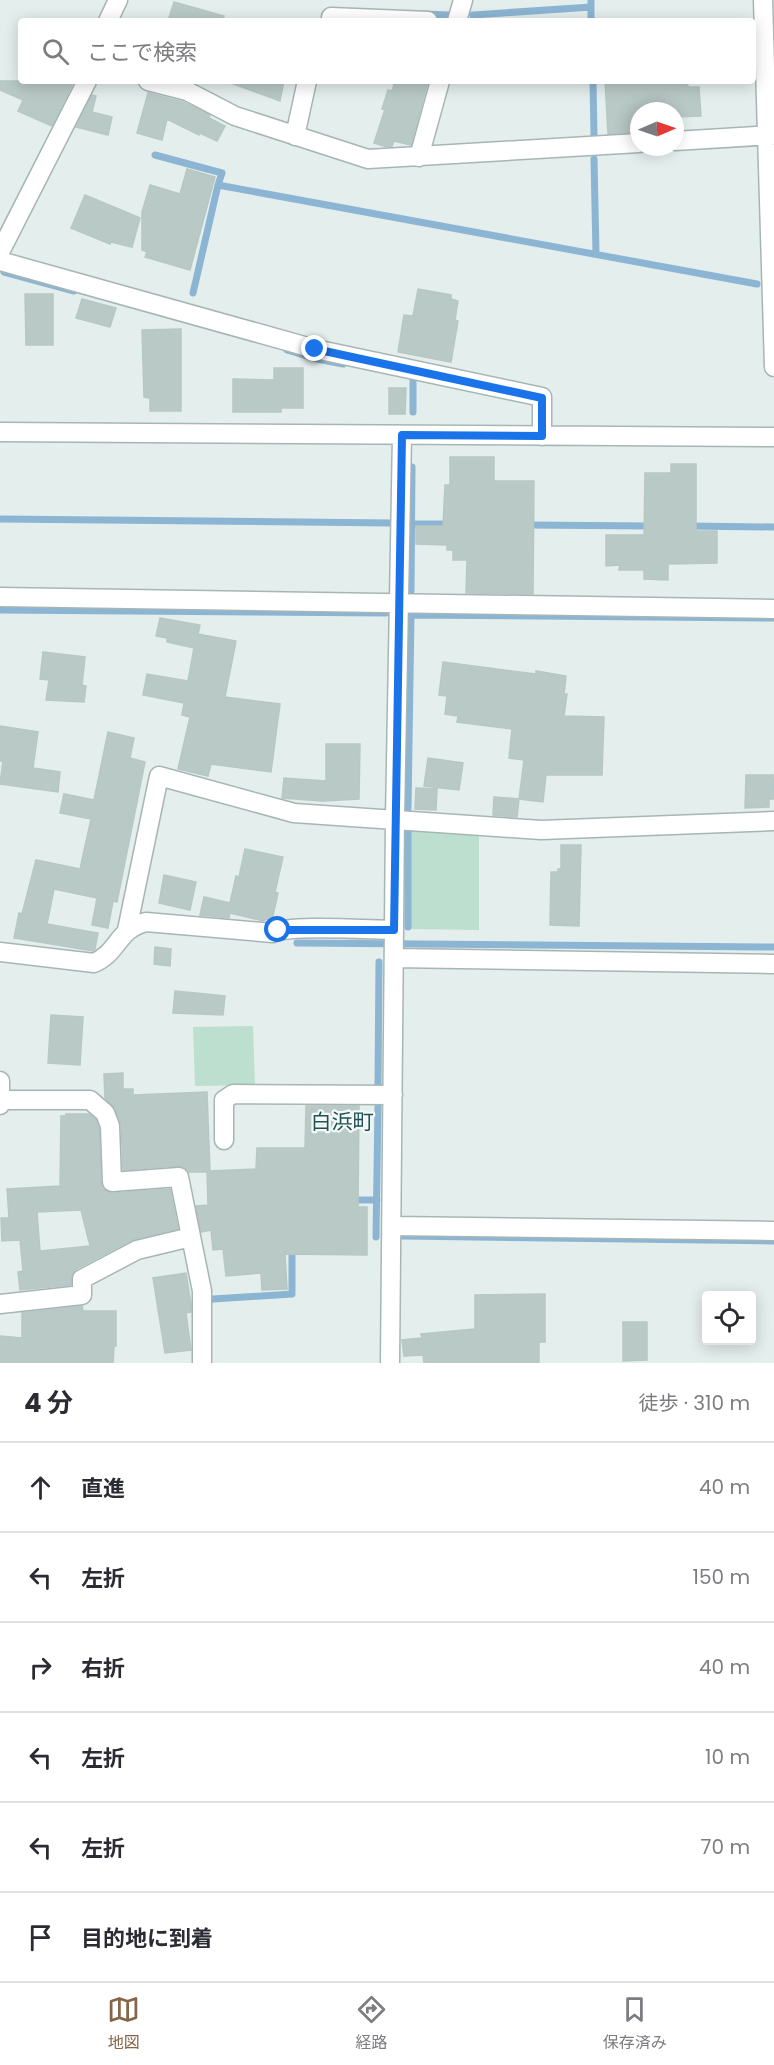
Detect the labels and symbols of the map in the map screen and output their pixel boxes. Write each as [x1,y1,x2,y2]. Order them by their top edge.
north arrow [630,102,684,156]
route end [301,335,327,361]
route start [264,916,290,942]
district label: 白浜町 [311,1107,374,1136]

